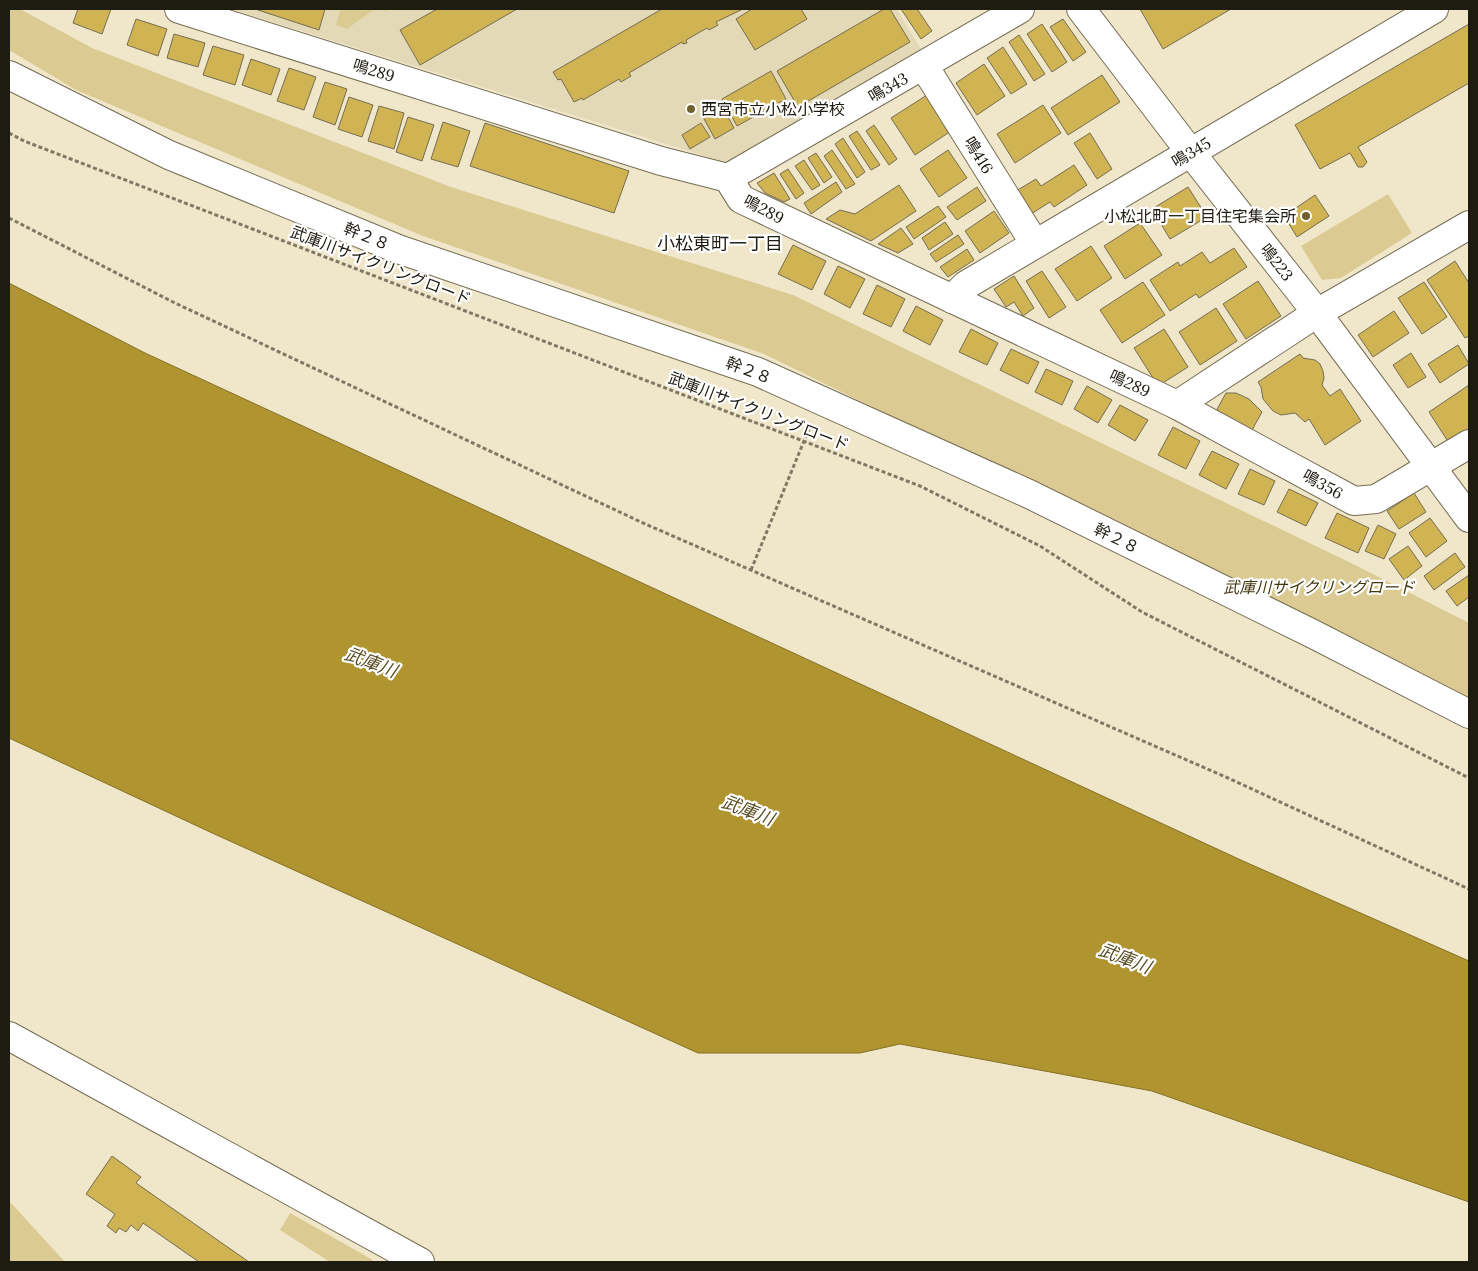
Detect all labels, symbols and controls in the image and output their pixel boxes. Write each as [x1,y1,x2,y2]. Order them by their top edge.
street label: 鳴289 [351,54,397,86]
street label: 鳴343 [865,68,911,106]
place label: 西宮市立小松小学校 [701,99,845,119]
marker: 西宮市立小松小学校 [685,103,697,115]
street label: 鳴416 [960,133,998,177]
street label: 鳴345 [1168,133,1214,171]
street label: 鳴289 [740,190,788,228]
place label: 小松北町一丁目住宅集会所 [1104,206,1296,226]
marker: 小松北町一丁目住宅集会所 [1300,210,1312,222]
street label: 幹２８ [341,218,393,254]
street label: 武庫川サイクリングロード [288,221,474,309]
district label: 小松東町一丁目 [657,232,783,255]
street label: 鳴223 [1256,239,1298,285]
street label: 幹２８ [723,352,775,388]
street label: 鳴289 [1106,365,1154,401]
street label: 武庫川サイクリングロード [666,367,852,455]
street label: 鳴356 [1299,465,1347,503]
street label: 幹２８ [1091,518,1143,558]
park label: 武庫川サイクリングロード [1223,577,1416,597]
water label: 武庫川 [342,642,402,683]
water label: 武庫川 [719,790,779,831]
water label: 武庫川 [1096,938,1156,979]

